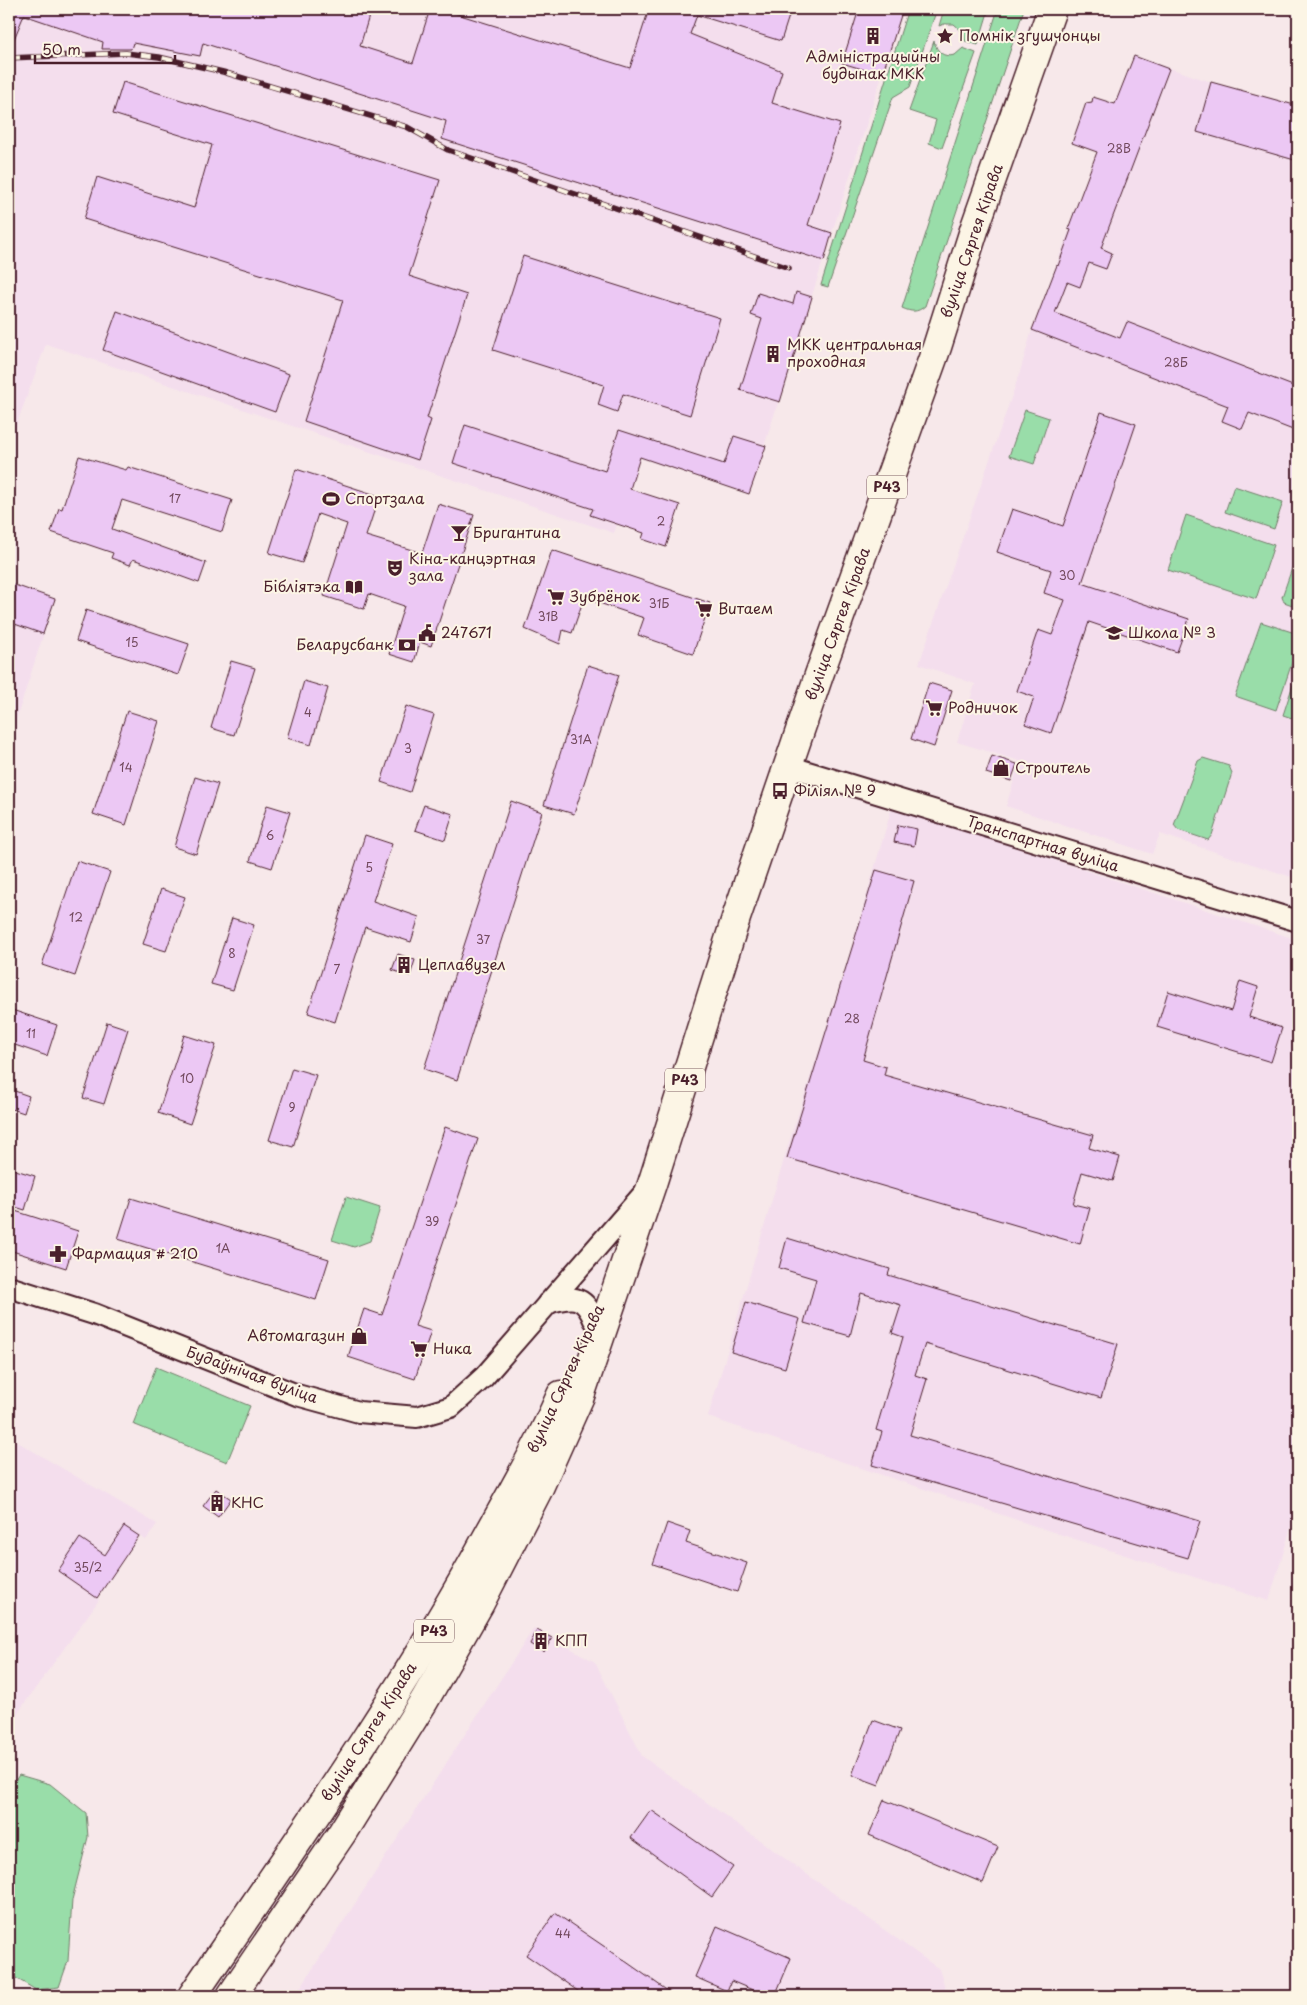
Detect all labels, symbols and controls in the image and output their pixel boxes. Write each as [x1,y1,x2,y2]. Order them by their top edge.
place label: Помнік згушчонцы [959,23,1101,46]
building icon: Адміністрацыйны будынак МКК [863,26,883,46]
place icon: Помнік згушчонцы [935,26,955,46]
scale bar [35,32,175,64]
text: 50 m [42,37,81,60]
place label: Адміністрацыйны будынак МКК [806,44,940,84]
house number: 28В [1107,139,1131,157]
street label: вуліца Сяргея Кірава [933,160,1008,321]
place label: МКК центральная проходная [787,332,922,372]
building icon: МКК центральная проходная [763,344,783,364]
house number: 28Б [1164,353,1188,371]
road number: Р43 [867,476,907,498]
place label: Спортзала [345,486,425,509]
house number: 17 [169,489,181,507]
sports icon: Спортзала [321,489,341,509]
house number: 2 [657,512,665,530]
place label: Бригантина [473,520,561,543]
bar icon: Бригантина [449,523,469,543]
street label: вуліца Сяргея Кірава [798,543,875,703]
place label: Кіна-канцэртная зала [408,546,536,586]
theatre icon: Кіна-канцэртная зала [385,558,405,578]
house number: 30 [1059,566,1076,584]
place label: Бібліятэка [264,574,341,597]
library icon: Бібліятэка [344,577,364,597]
place label: Зубрёнок [570,584,640,607]
supermarket icon: Зубрёнок [546,587,566,607]
house number: 31Б [649,594,669,612]
place label: Витаем [718,596,773,619]
supermarket icon: Витаем [694,599,714,619]
house number: 31В [538,607,558,625]
place label: 247671 [441,620,492,643]
place label: Школа № 3 [1128,620,1216,643]
public building icon: 247671 [417,623,437,643]
school or university icon: Школа № 3 [1104,623,1124,643]
place label: Беларусбанк [296,632,393,655]
house number: 15 [125,633,139,651]
bank icon: Беларусбанк [397,635,417,655]
place label: Родничок [948,695,1018,718]
supermarket icon: Родничок [924,698,944,718]
house number: 4 [304,703,312,721]
house number: 31А [570,730,592,748]
house number: 3 [404,739,412,757]
place label: Строитель [1015,755,1091,778]
house number: 14 [119,758,133,776]
shop icon: Строитель [991,758,1011,778]
place label: Філіял № 9 [794,778,876,801]
bus stop icon: Філіял № 9 [770,781,790,801]
street label: Транспартная вуліца [965,809,1123,877]
house number: 6 [266,826,274,844]
house number: 5 [365,858,373,876]
house number: 12 [69,908,83,926]
house number: 37 [476,930,491,948]
house number: 8 [228,944,236,962]
place label: Цеплавузел [418,952,506,975]
building icon: Цеплавузел [394,955,414,975]
house number: 7 [334,960,341,978]
house number: 28 [844,1009,860,1027]
house number: 11 [26,1024,36,1042]
road number: Р43 [665,1068,705,1092]
house number: 10 [180,1069,194,1087]
house number: 9 [288,1098,296,1116]
house number: 39 [425,1212,439,1230]
house number: 1А [216,1239,230,1257]
place label: Фармация # 210 [72,1241,198,1264]
pharmacy icon: Фармация # 210 [48,1244,68,1264]
street label: вуліца Сяргея Кірава [520,1300,609,1456]
place label: Автомагазин [247,1323,345,1346]
shop icon: Автомагазин [349,1326,369,1346]
place label: Ника [433,1336,472,1359]
street label: Будаўнічая вуліца [184,1339,322,1408]
supermarket icon: Ника [409,1339,429,1359]
place label: КНС [231,1490,264,1513]
building icon: КНС [207,1493,227,1513]
house number: 35/2 [74,1558,102,1576]
road number: Р43 [414,1620,454,1642]
place label: КПП [555,1628,588,1651]
building icon: КПП [531,1631,551,1651]
street label: вуліца Сяргея Кірава [314,1657,422,1805]
house number: 44 [555,1924,571,1942]

